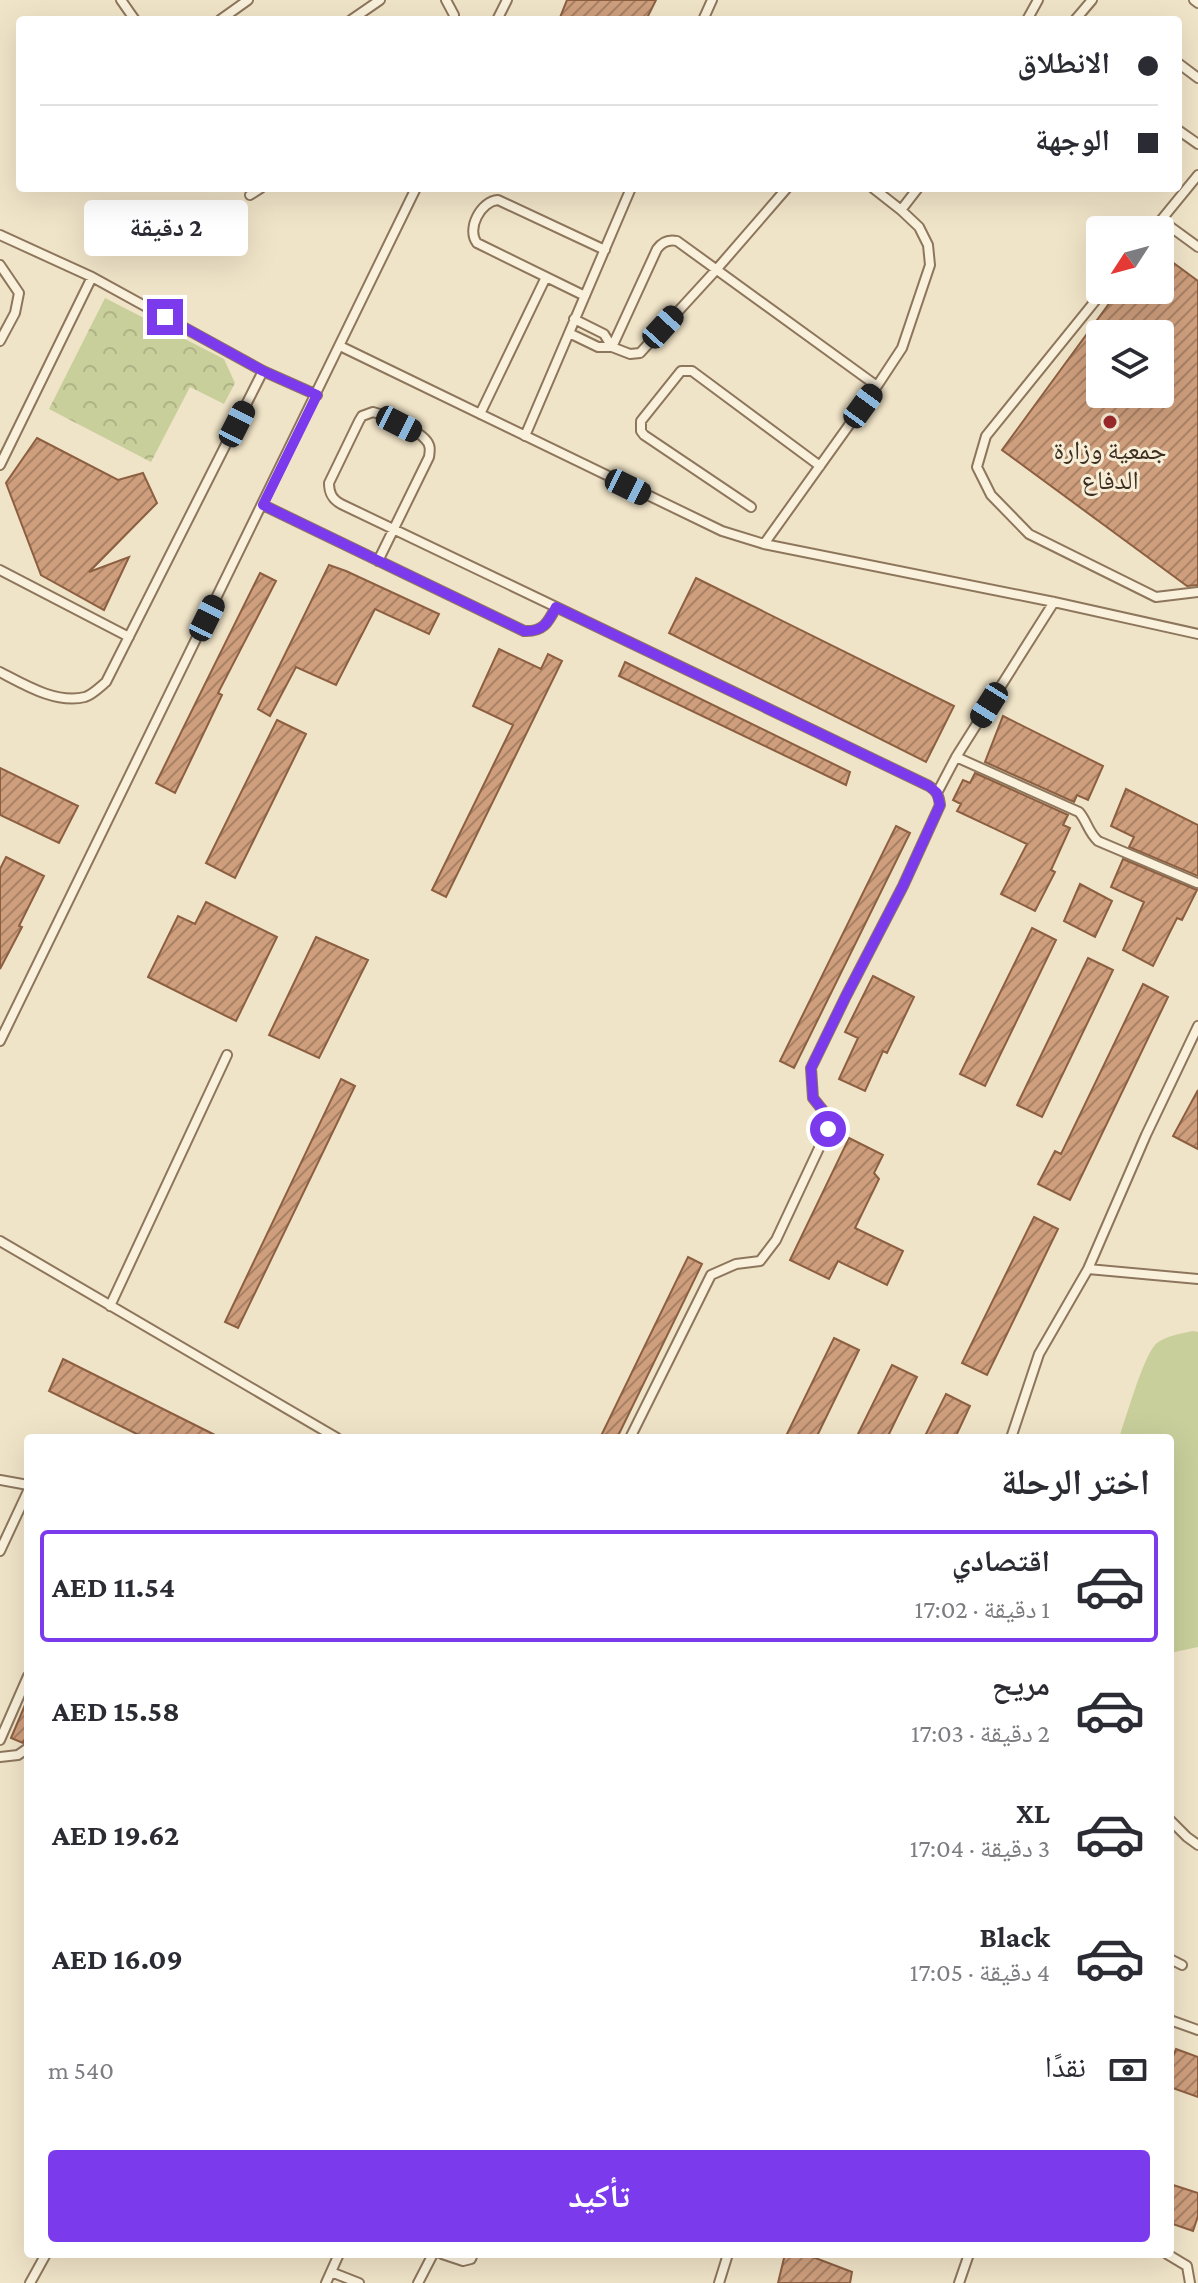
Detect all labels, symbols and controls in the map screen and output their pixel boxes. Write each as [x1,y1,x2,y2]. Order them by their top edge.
text: الانطلاق [1017,46,1110,79]
text: الوجهة [1035,123,1110,156]
callout: 2 دقيقة [83,201,247,257]
text: 2 دقيقة [130,213,202,242]
north arrow [1086,216,1174,304]
map controls [1086,216,1174,408]
route end [147,299,183,335]
car [638,301,688,353]
button: layers [1086,320,1174,408]
car [839,380,887,432]
car [215,397,259,451]
car [372,402,426,446]
marker: جمعية وزارة الدفاع [1101,413,1119,431]
place label: جمعية وزارة الدفاع [1053,436,1167,496]
car [601,466,655,508]
car [186,591,228,645]
car [966,678,1012,732]
route start [810,1111,846,1147]
text: اختر الرحلة [1001,1462,1150,1502]
text: اقتصادي [952,1544,1050,1577]
icon: car [1074,1550,1146,1622]
text: AED 11.54 [52,1570,175,1603]
text: 1 دقيقة · 17:02 [915,1595,1050,1624]
text: مريح [992,1668,1050,1701]
icon: car [1074,1674,1146,1746]
text: AED 15.58 [52,1694,180,1727]
text: 2 دقيقة · 17:03 [911,1719,1050,1748]
text: XL [1016,1796,1050,1829]
icon: car [1074,1798,1146,1870]
text: AED 19.62 [52,1818,179,1851]
text: 3 دقيقة · 17:04 [910,1834,1050,1863]
text: Black [979,1920,1050,1953]
icon: car [1074,1922,1146,1994]
text: AED 16.09 [52,1942,183,1975]
text: 4 دقيقة · 17:05 [910,1958,1050,1987]
icon: cash [1106,2048,1150,2092]
text: نقدًا [1045,2050,1086,2083]
text: 540 m [48,2056,114,2085]
button: تأكيد [48,2150,1150,2242]

